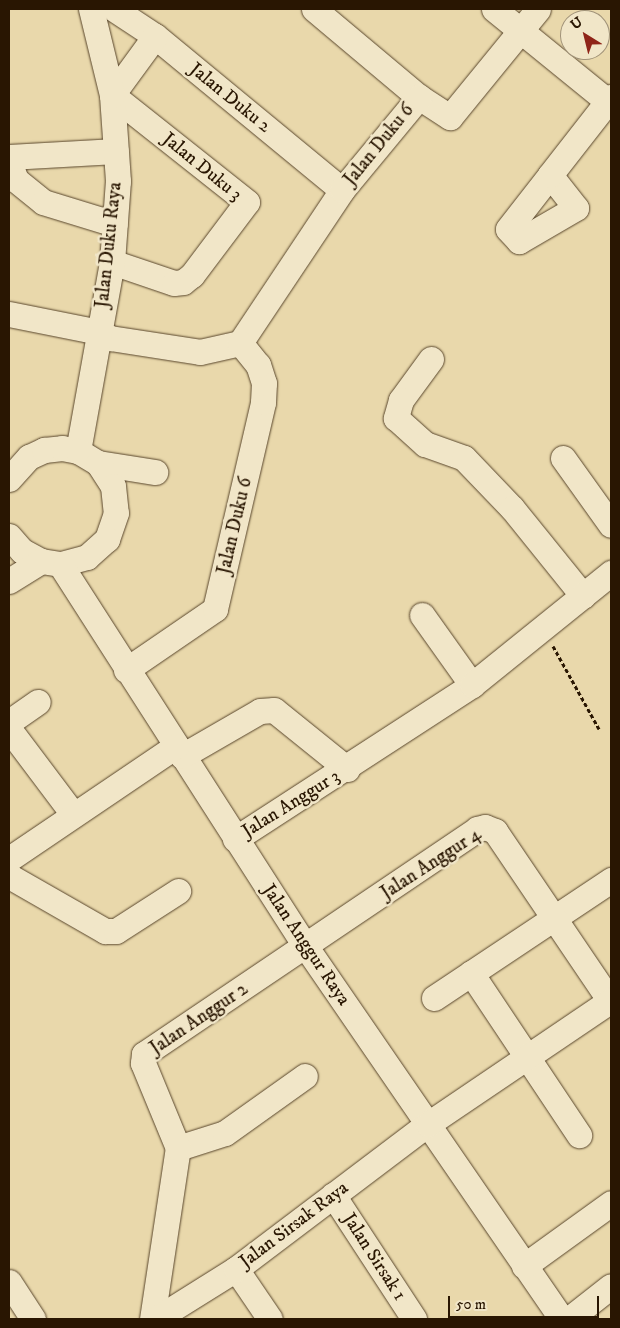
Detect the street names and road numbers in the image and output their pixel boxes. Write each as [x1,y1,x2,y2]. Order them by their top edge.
street label: Jalan Duku 2 [185,58,275,138]
street label: Jalan Duku 6 [339,99,419,191]
street label: Jalan Duku 3 [158,128,246,206]
street label: Jalan Duku Raya [91,181,127,309]
street label: Jalan Duku 6 [213,475,257,577]
street label: Jalan Anggur 3 [238,765,344,843]
street label: Jalan Anggur 4 [377,823,485,905]
street label: Jalan Anggur Raya [257,880,355,1010]
street label: Jalan Anggur 2 [146,978,252,1060]
street label: Jalan Sirsak Raya [235,1177,353,1273]
street label: Jalan Sirsak 1 [337,1209,411,1305]

